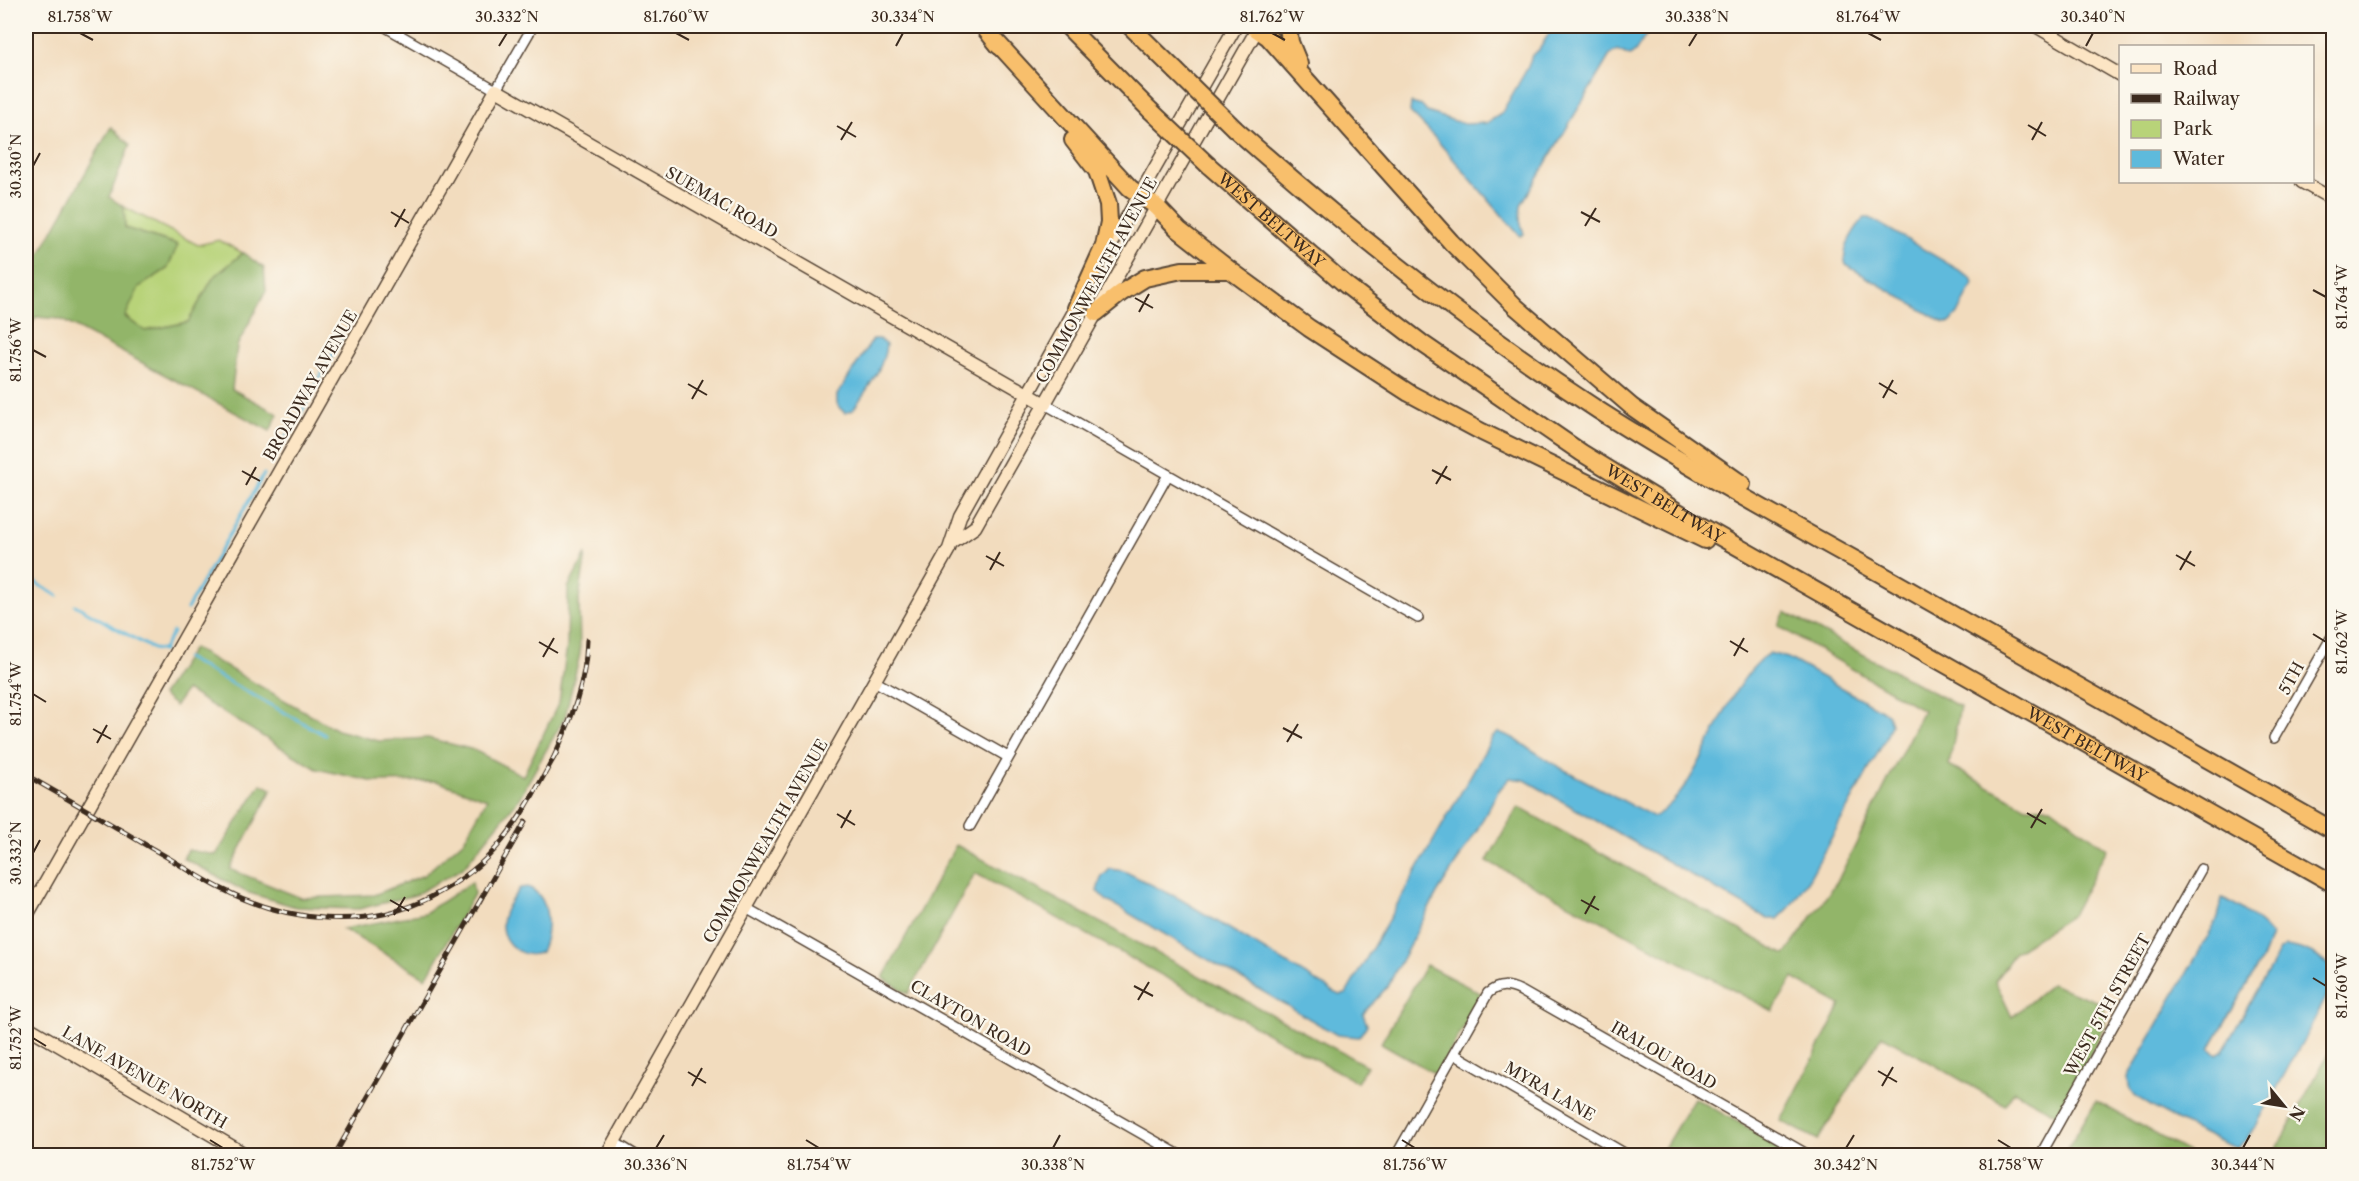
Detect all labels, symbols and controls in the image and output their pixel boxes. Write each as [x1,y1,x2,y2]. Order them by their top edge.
text: 81.758°W [48,7,113,26]
text: 30.332°N [475,7,539,26]
text: 81.760°W [643,7,709,26]
text: 30.334°N [871,7,935,26]
text: 81.762°W [1240,7,1305,26]
text: 30.338°N [1665,7,1729,26]
text: 81.764°W [1836,7,1901,26]
text: 30.340°N [2060,7,2126,26]
legend [2119,45,2314,183]
text: Road [2173,58,2218,80]
text: Railway [2173,88,2241,110]
text: Park [2173,118,2214,140]
text: 30.330°N [6,134,25,198]
text: Water [2172,148,2225,170]
street label: SUEMAC ROAD [662,162,782,242]
street label: WEST BELTWAY [1213,168,1330,273]
street label: COMMONWEALTH AVENUE [1031,174,1161,386]
text: 81.764°W [2332,264,2351,329]
street label: BROADWAY AVENUE [259,306,361,464]
text: 81.756°W [6,317,25,382]
street label: WEST BELTWAY [1601,459,1729,548]
text: 81.762°W [2332,609,2351,674]
street label: 5TH [2274,658,2308,698]
text: 81.754°W [6,661,25,726]
street label: WEST BELTWAY [2023,702,2152,787]
street label: COMMONWEALTH AVENUE [698,735,832,947]
text: 30.332°N [6,821,25,885]
street label: WEST 5TH STREET [2059,930,2155,1081]
text: 81.760°W [2332,953,2351,1019]
street label: CLAYTON ROAD [907,975,1035,1061]
text: 81.752°W [6,1005,25,1070]
street label: IRALOU ROAD [1607,1017,1721,1093]
street label: LANE AVENUE NORTH [59,1021,231,1133]
street label: MYRA LANE [1501,1057,1599,1125]
north arrow [2254,1076,2314,1136]
text: N [2285,1102,2309,1125]
text: 81.752°W [191,1155,256,1174]
text: 30.336°N [624,1155,688,1174]
text: 81.754°W [787,1155,852,1174]
text: 30.338°N [1021,1155,1085,1174]
text: 81.756°W [1383,1155,1448,1174]
text: 30.342°N [1814,1155,1878,1174]
text: 81.758°W [1979,1155,2044,1174]
text: 30.344°N [2211,1155,2275,1174]

